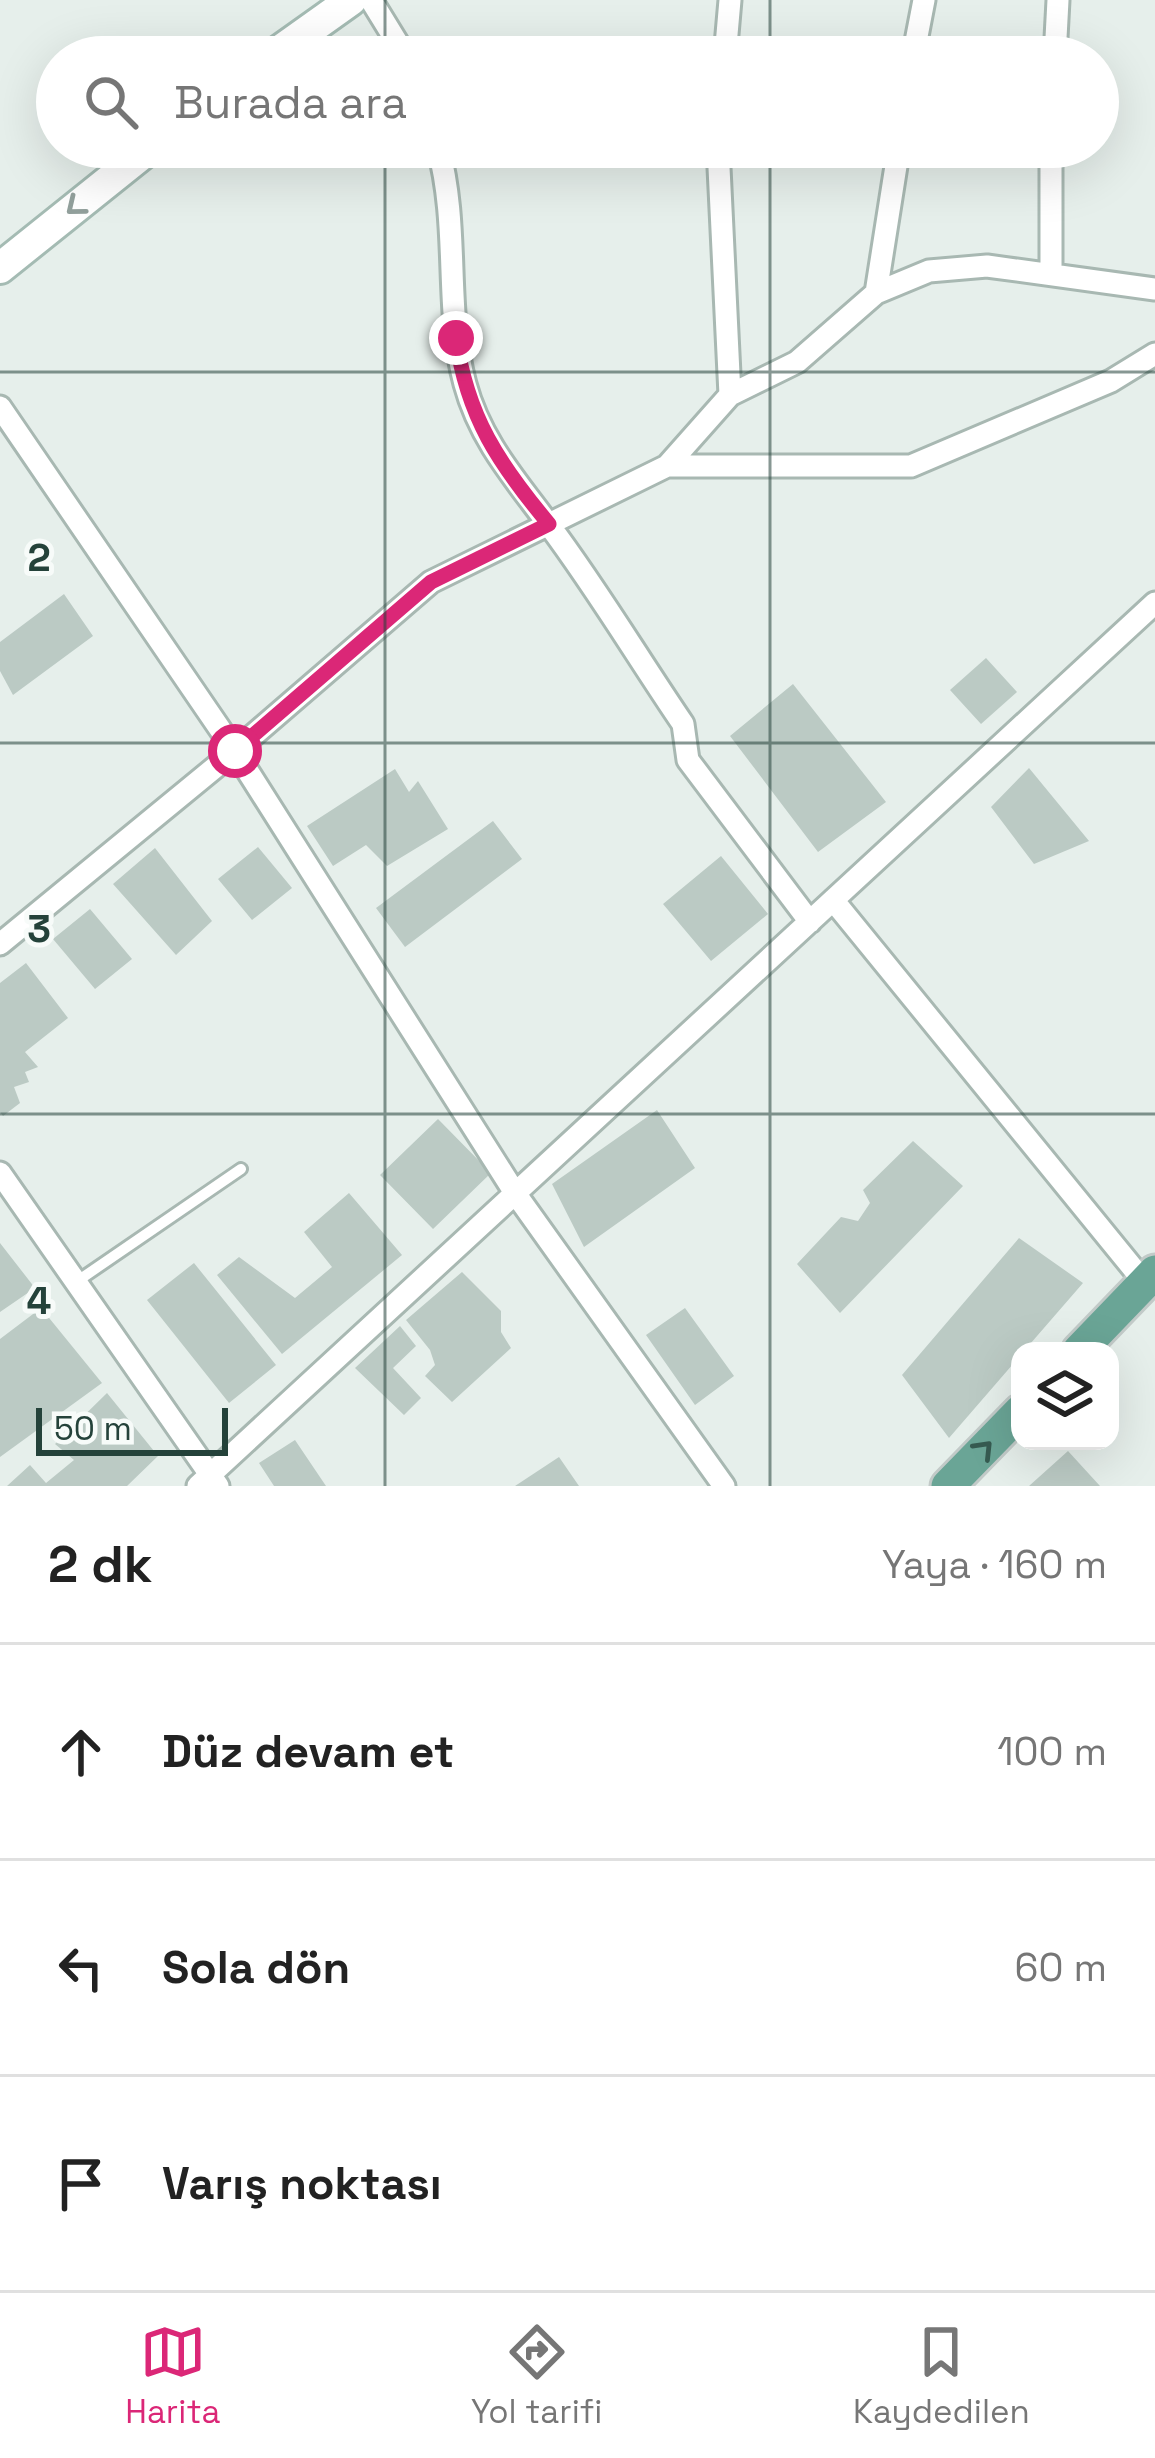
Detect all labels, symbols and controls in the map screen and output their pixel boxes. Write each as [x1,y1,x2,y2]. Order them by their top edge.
search box [36,36,1119,168]
icon: search [78,69,144,135]
text: Burada ara [174,74,407,131]
one-way arrow [67,193,89,214]
route end [429,311,483,365]
text: 2 [27,533,51,582]
route start [208,724,262,778]
text: 3 [27,904,51,953]
text: 4 [27,1276,51,1325]
map controls [1011,1342,1119,1450]
button: layers [1011,1342,1119,1450]
scale bar [36,1402,228,1455]
text: 50 m [54,1408,132,1450]
one-way arrow [969,1441,991,1463]
text: 2 dk [48,1532,153,1597]
text: Yaya · 160 m [882,1540,1107,1589]
icon: ahead [48,1719,114,1785]
text: Düz devam et [162,1723,454,1780]
text: 100 m [997,1727,1107,1776]
icon: left [48,1935,114,2001]
text: Sola dön [162,1939,350,1996]
text: 60 m [1015,1943,1107,1992]
icon: arrive [48,2151,114,2217]
text: Varış noktası [162,2155,442,2212]
tab: Harita [125,2319,220,2433]
tab: Yol tarifi [471,2319,602,2433]
tab: Kaydedilen [853,2319,1030,2433]

